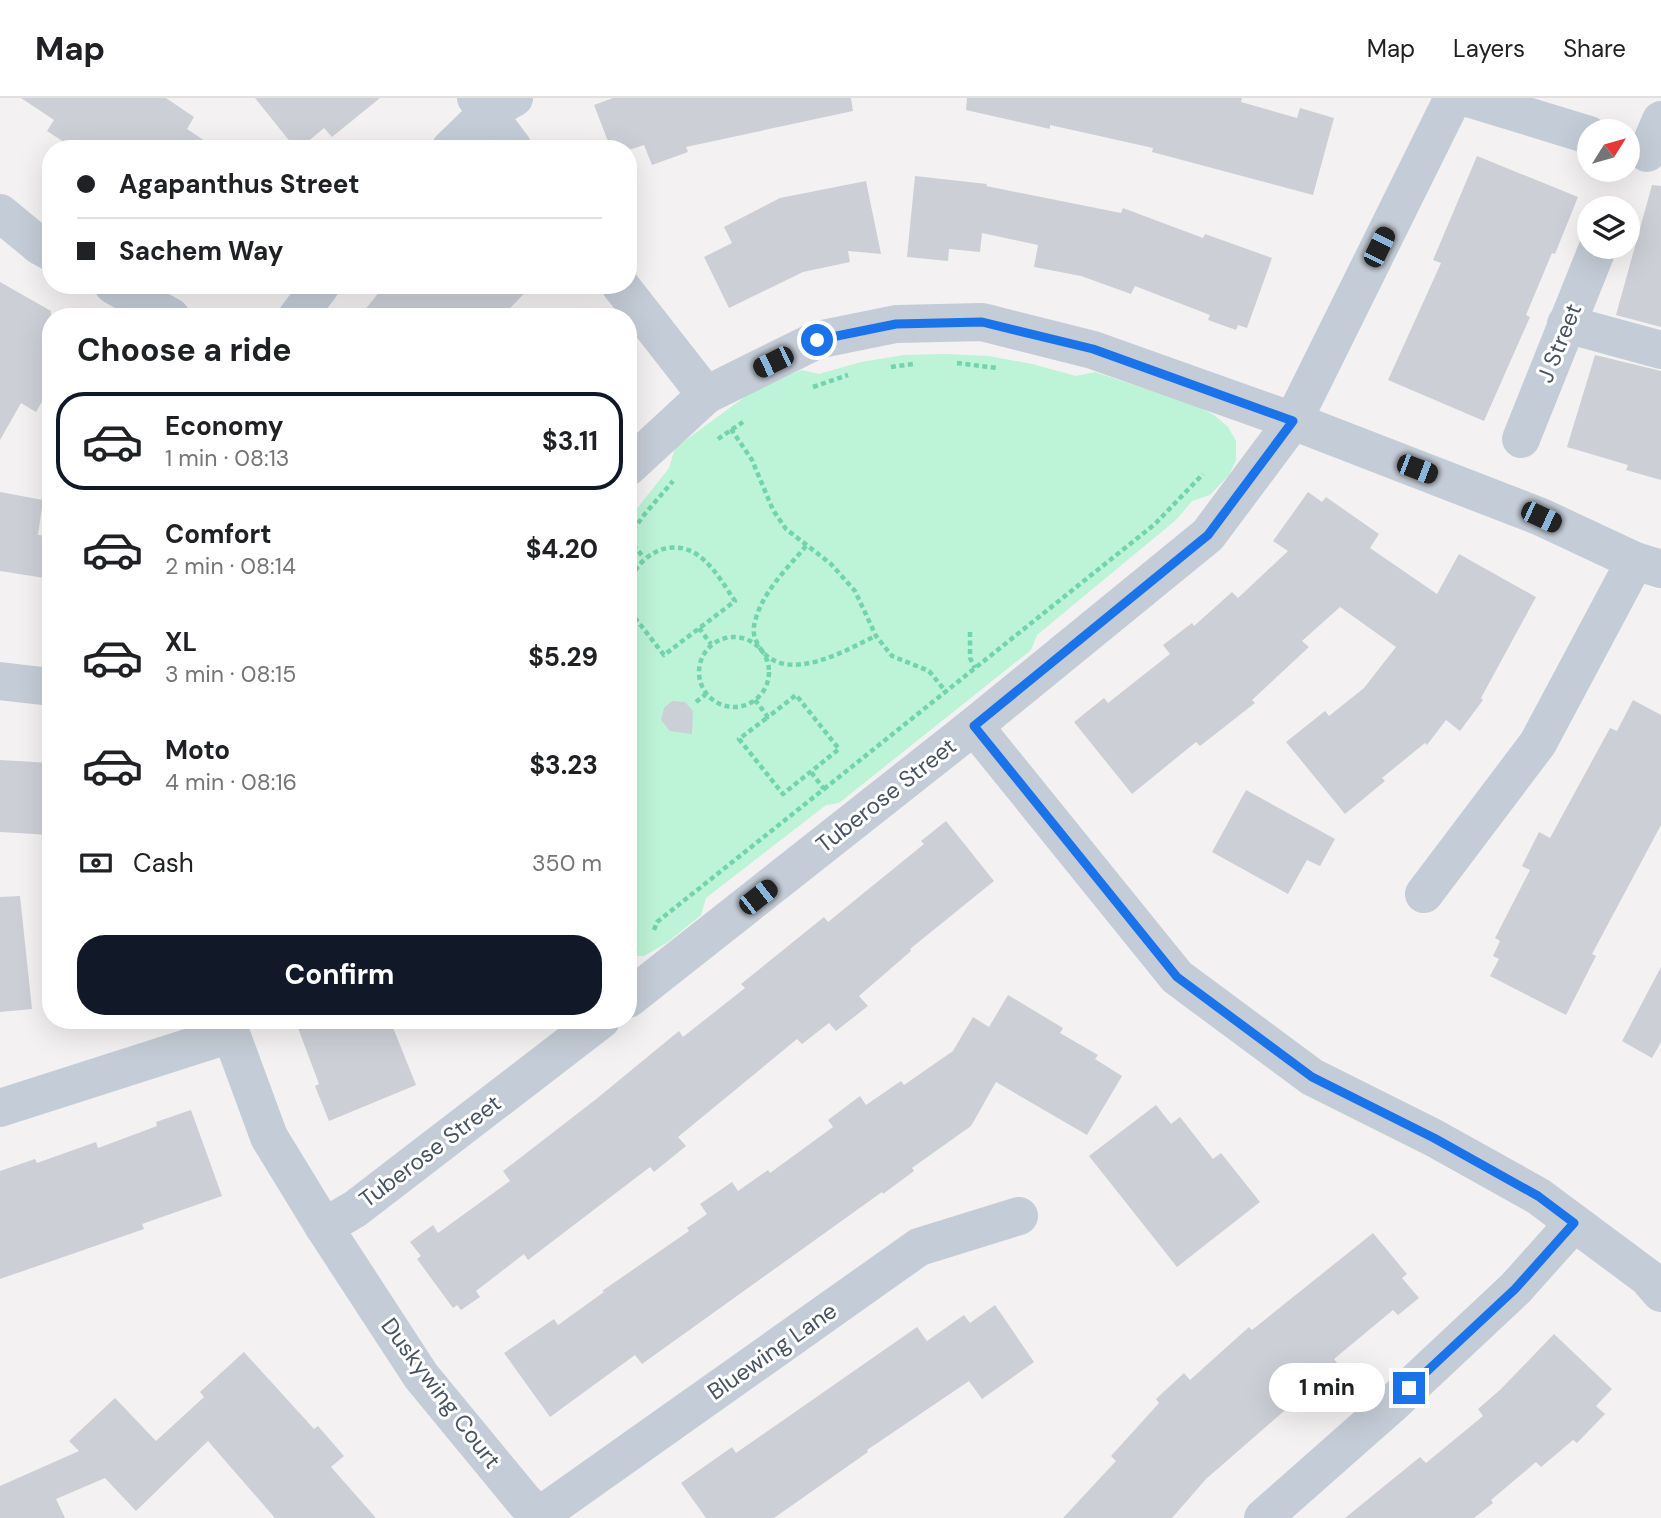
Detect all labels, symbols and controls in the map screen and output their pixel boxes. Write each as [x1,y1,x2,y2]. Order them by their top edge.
text: Map [35,27,105,70]
text: Map [1367,33,1415,64]
text: Layers [1453,33,1525,64]
text: Share [1563,33,1626,64]
north arrow [1577,119,1640,182]
map controls [1577,119,1640,259]
text: Agapanthus Street [119,167,360,201]
button: layers [1577,196,1640,259]
car [1361,224,1398,270]
text: Sachem Way [119,234,283,268]
street label: J Street [1530,299,1588,387]
route start [801,324,833,356]
text: Choose a ride [77,329,292,371]
car [750,343,797,381]
text: Economy [165,409,283,443]
icon: car [81,410,144,473]
text: $3.11 [542,424,598,458]
text: 1 min · 08:13 [165,443,289,473]
car [1394,452,1441,486]
car [1518,499,1565,535]
text: Comfort [165,517,271,551]
icon: car [81,518,144,581]
text: $4.20 [526,532,598,566]
text: 2 min · 08:14 [165,551,296,581]
text: XL [165,625,197,659]
icon: car [81,626,144,689]
text: $5.29 [528,640,598,674]
text: 3 min · 08:15 [165,659,296,689]
street label: Tuberose Street [810,731,962,859]
text: Moto [165,733,230,767]
icon: car [81,734,144,797]
text: $3.23 [529,748,598,782]
text: 4 min · 08:16 [165,767,297,797]
icon: cash [77,844,115,882]
text: Cash [133,846,194,880]
text: 350 m [532,848,602,878]
car [735,876,782,918]
button: Confirm [77,935,602,1015]
street label: Tuberose Street [353,1088,507,1214]
street label: Bluewing Lane [702,1295,842,1407]
street label: Duskywing Court [375,1312,507,1474]
callout: 1 min [1269,1364,1384,1412]
text: 1 min [1299,1372,1355,1402]
route end [1393,1372,1425,1404]

